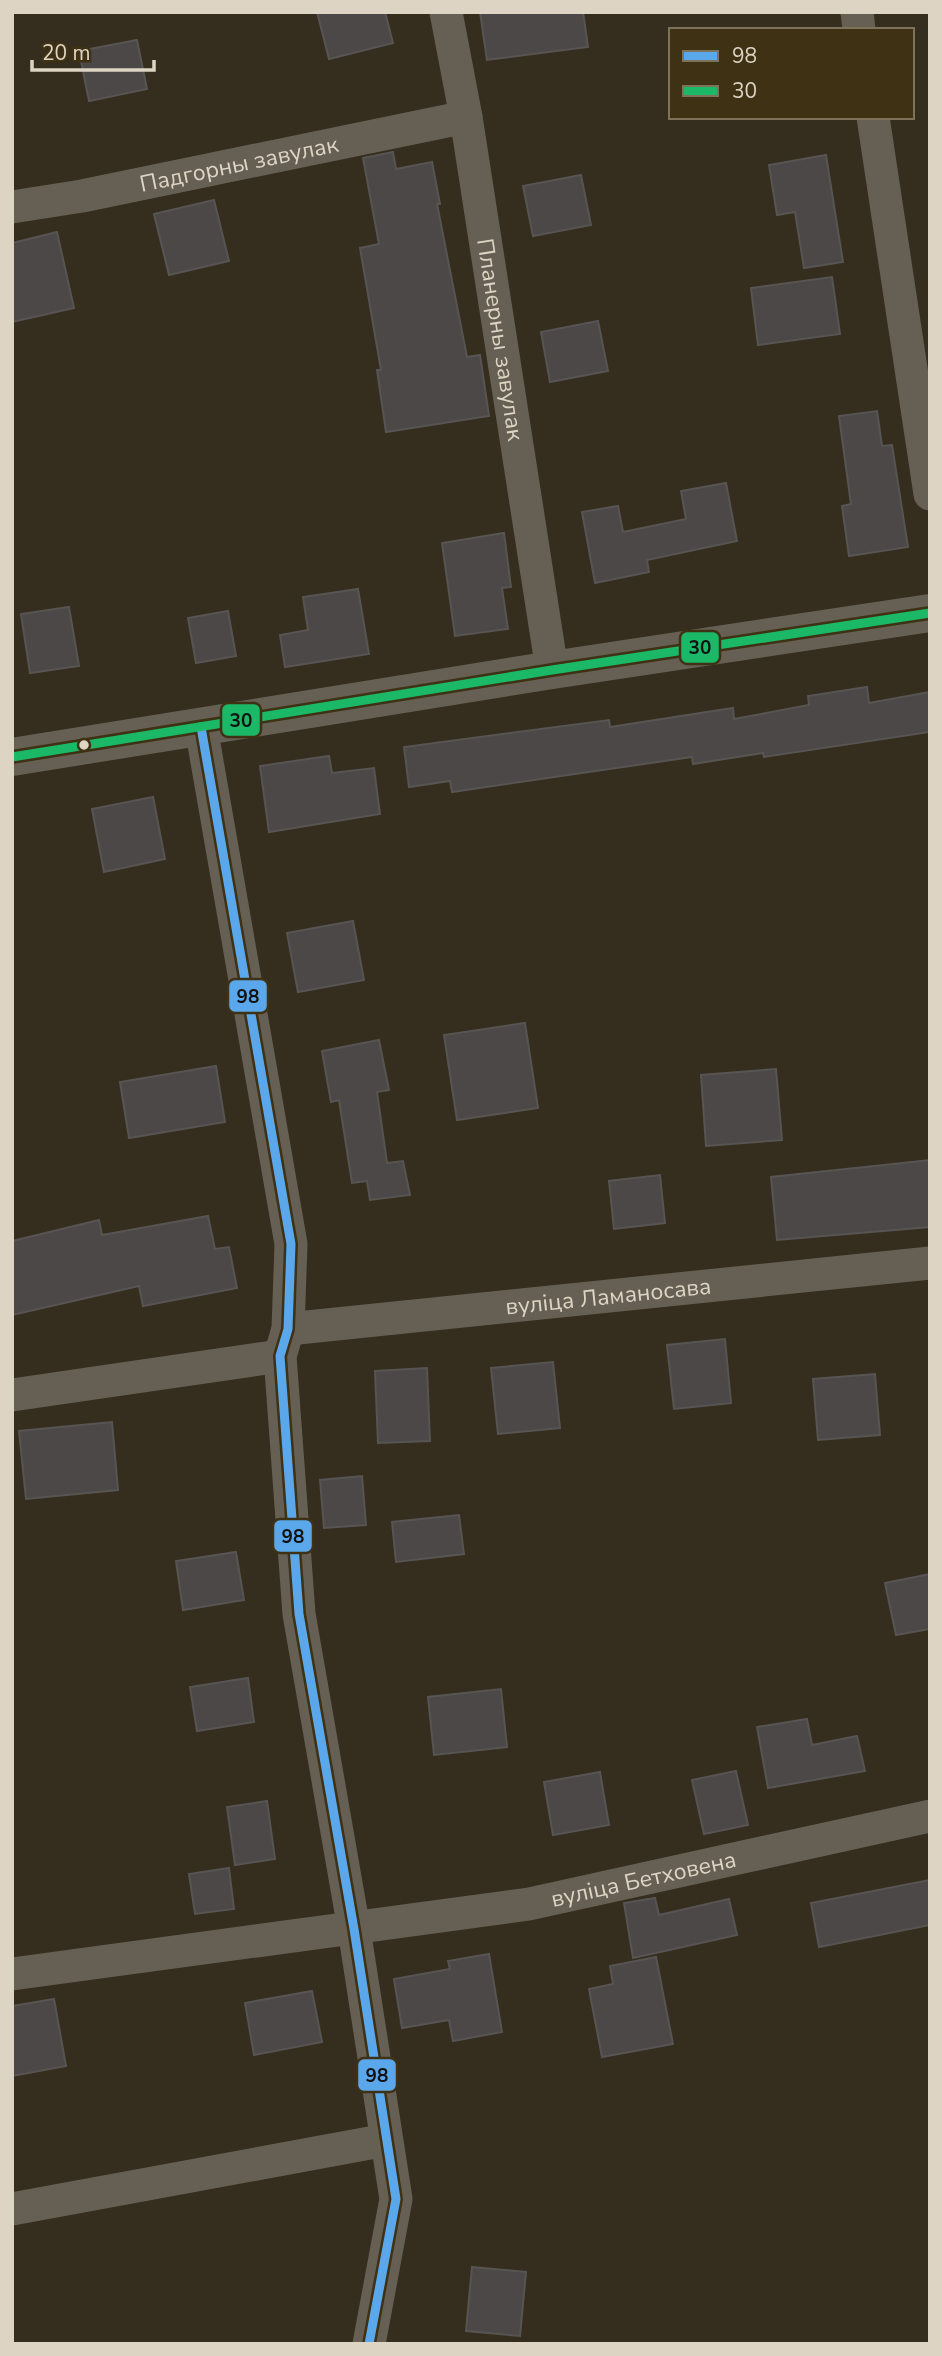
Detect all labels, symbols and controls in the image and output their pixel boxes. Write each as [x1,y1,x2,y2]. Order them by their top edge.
scale bar [32,28,154,72]
legend [669,28,914,119]
text: 20 m [42,39,91,67]
text: 98 [732,42,757,70]
text: 30 [732,77,757,105]
street label: Падгорны завулак [137,129,342,200]
street label: Планерны завулак [469,236,531,444]
line badge: 30 [680,631,720,664]
text: 30 [689,635,711,661]
line badge: 30 [221,703,261,737]
text: 30 [230,708,252,734]
unlabelled marker [77,738,91,752]
line badge: 98 [228,979,268,1013]
text: 98 [237,984,259,1010]
street label: вуліца Ламаносава [504,1271,713,1323]
line badge: 98 [273,1519,313,1553]
text: 98 [282,1524,304,1550]
street label: вуліца Бетховена [548,1844,739,1915]
line badge: 98 [357,2058,397,2092]
text: 98 [366,2063,388,2089]

